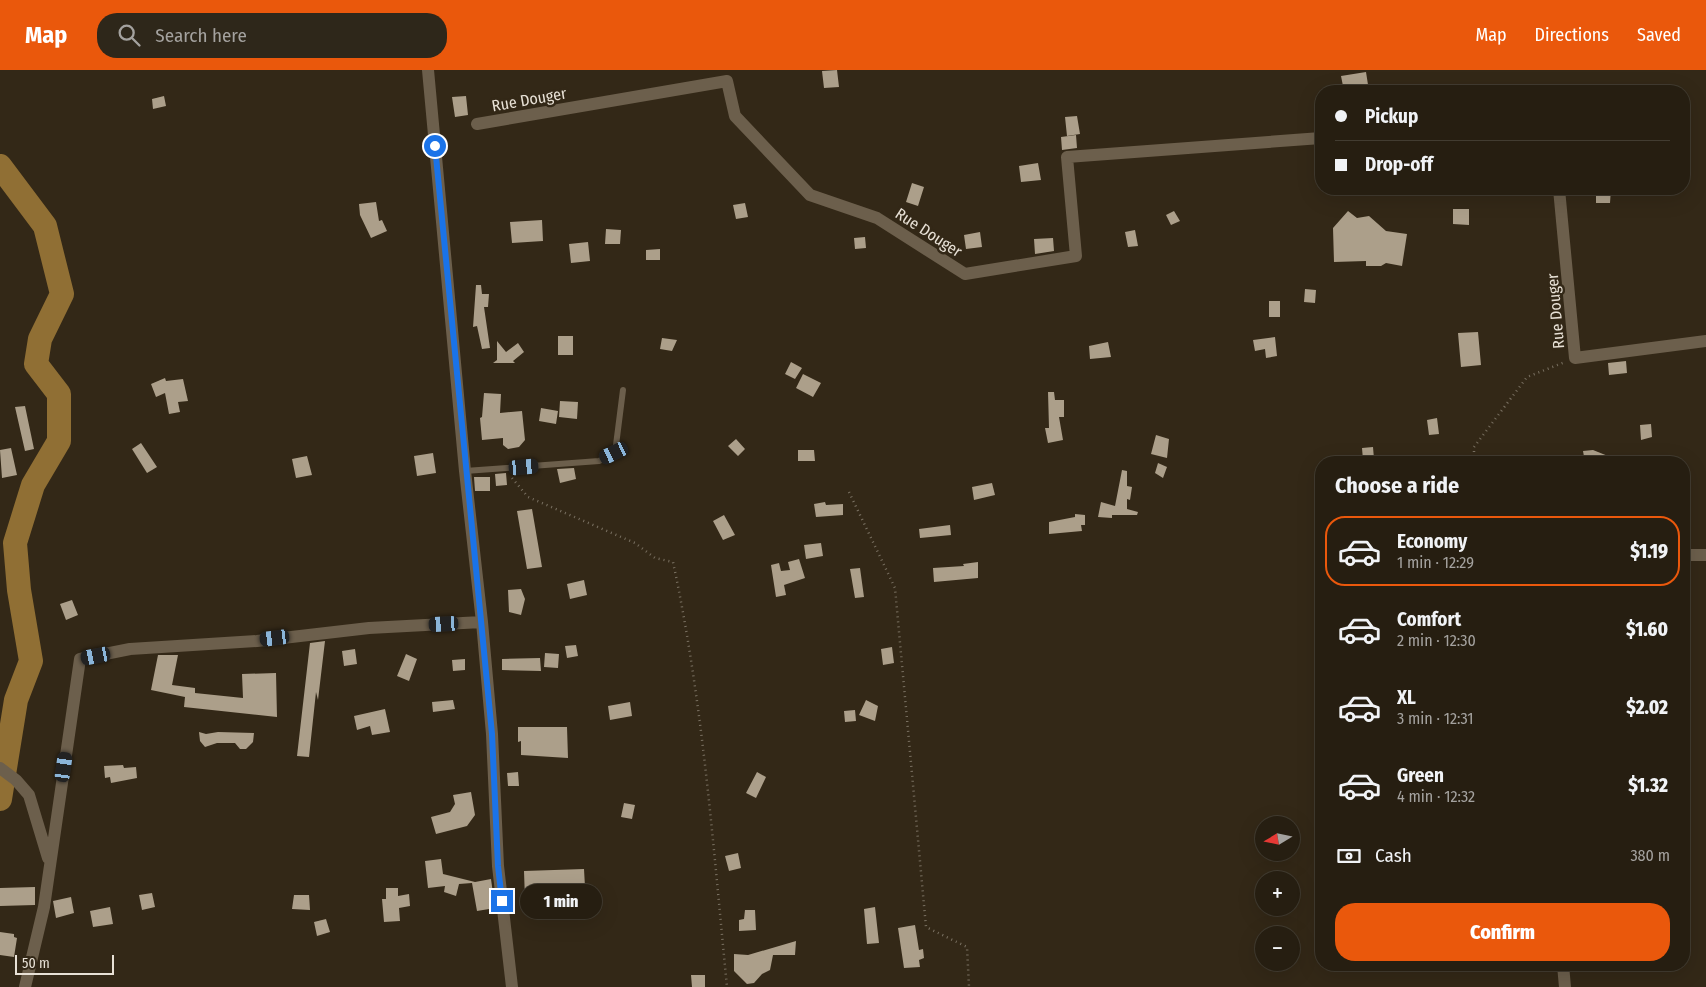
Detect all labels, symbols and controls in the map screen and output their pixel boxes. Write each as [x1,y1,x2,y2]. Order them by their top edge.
search box [97,13,447,58]
text: Map [25,21,67,49]
icon: search [115,21,143,49]
text: Search here [155,24,247,47]
text: Map [1475,24,1507,46]
text: Directions [1535,24,1609,46]
text: Saved [1637,24,1681,46]
street label: Rue Douger [490,84,568,115]
text: Pickup [1365,105,1418,128]
route start [424,135,446,157]
text: Drop-off [1365,153,1433,176]
street label: Rue Douger [892,204,966,261]
street label: Rue Douger [1543,272,1568,349]
car [597,440,630,466]
car [508,458,539,476]
text: Choose a ride [1335,472,1459,499]
icon: car [1337,529,1382,574]
text: Economy [1397,530,1467,553]
text: $1.19 [1630,540,1668,563]
text: 1 min · 12:29 [1397,553,1474,572]
icon: car [1337,607,1382,652]
text: Comfort [1397,608,1461,631]
car [428,616,459,632]
text: $1.60 [1626,618,1668,641]
car [259,629,290,647]
text: 2 min · 12:30 [1397,631,1476,650]
car [79,646,112,666]
icon: car [1337,685,1382,730]
text: XL [1397,686,1416,709]
text: $2.02 [1626,696,1668,719]
text: 3 min · 12:31 [1397,709,1474,728]
car [54,751,73,783]
icon: car [1337,763,1382,808]
text: Green [1397,764,1444,787]
text: $1.32 [1628,774,1668,797]
text: 4 min · 12:32 [1397,787,1475,806]
north arrow [1255,816,1300,861]
map controls [1255,816,1300,971]
icon: cash [1335,842,1363,870]
text: Cash [1375,844,1412,867]
text: 380 m [1630,846,1670,865]
button: + [1255,871,1300,916]
callout: 1 min [520,884,602,918]
route end [491,890,513,912]
text: 1 min [544,892,578,911]
button: Confirm [1335,903,1670,961]
button: − [1255,926,1300,971]
scale bar [15,952,114,975]
text: 50 m [22,955,50,972]

